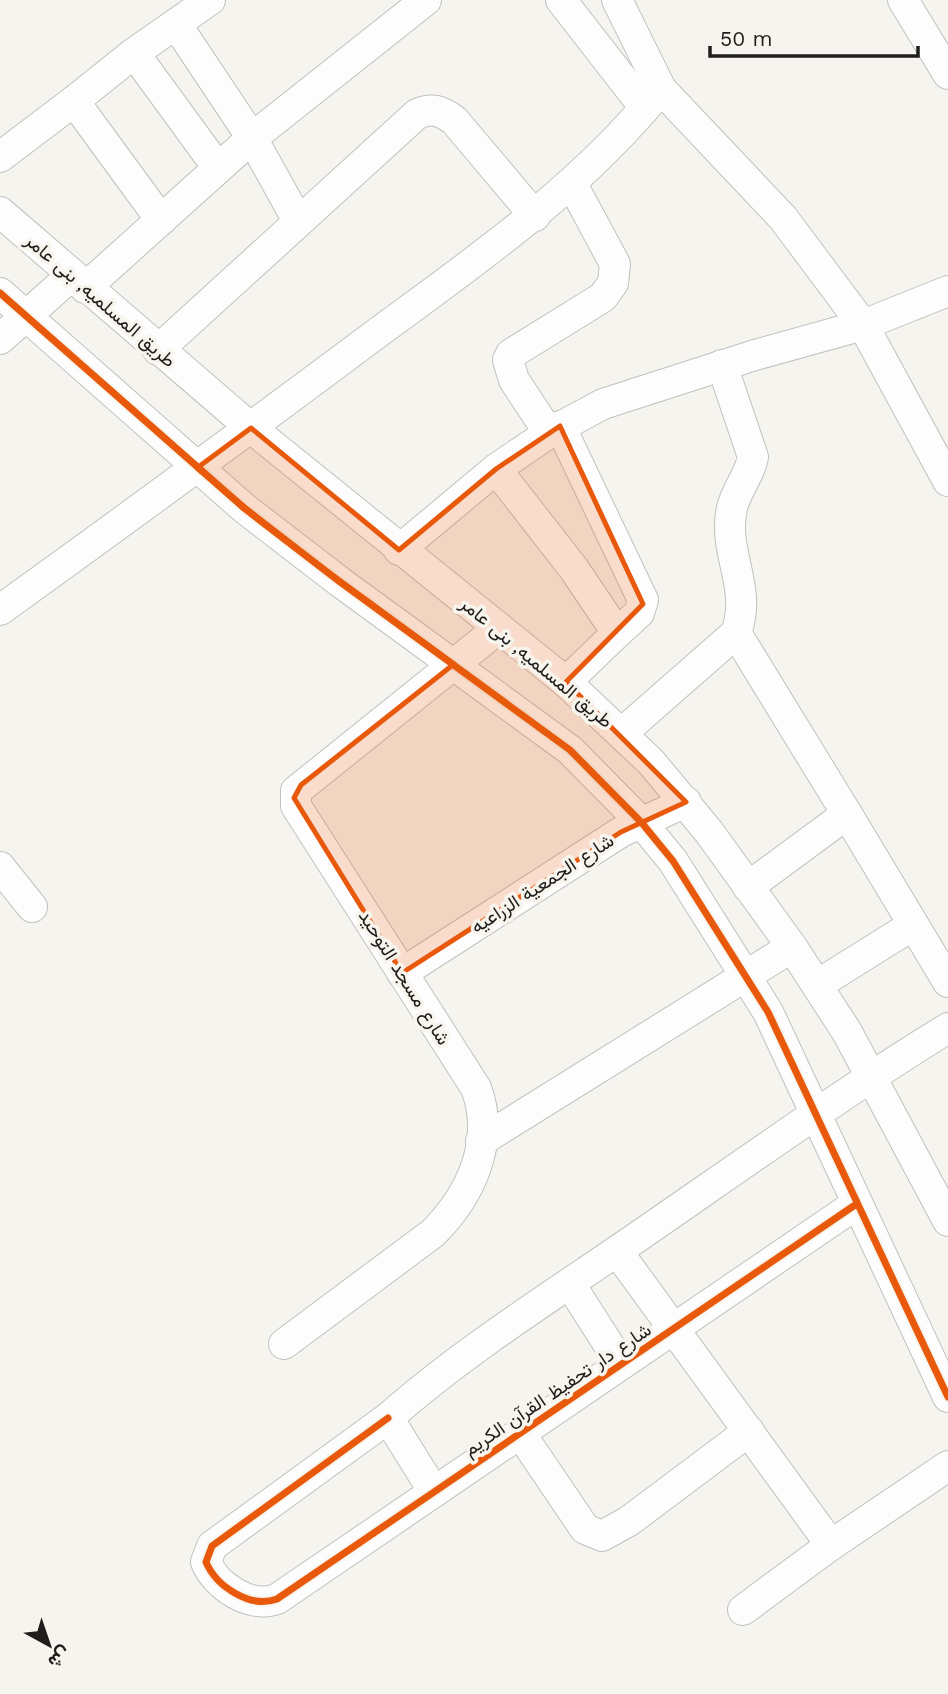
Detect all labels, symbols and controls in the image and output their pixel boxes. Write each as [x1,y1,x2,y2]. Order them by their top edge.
scale bar [710,14,918,58]
text: 50 m [720,26,772,51]
street label: طريق المسلميه, بنى عامر [20,228,181,372]
street label: طريق المسلميه, بنى عامر [455,591,618,733]
street label: شارع الجمعية الزراعيه [467,829,619,939]
street label: شارع مسجد التوحيد [353,905,455,1050]
street label: شارع دار تحفيظ القرآن الكريم [459,1318,656,1462]
north arrow [14,1610,84,1680]
text: ش [43,1641,76,1674]

